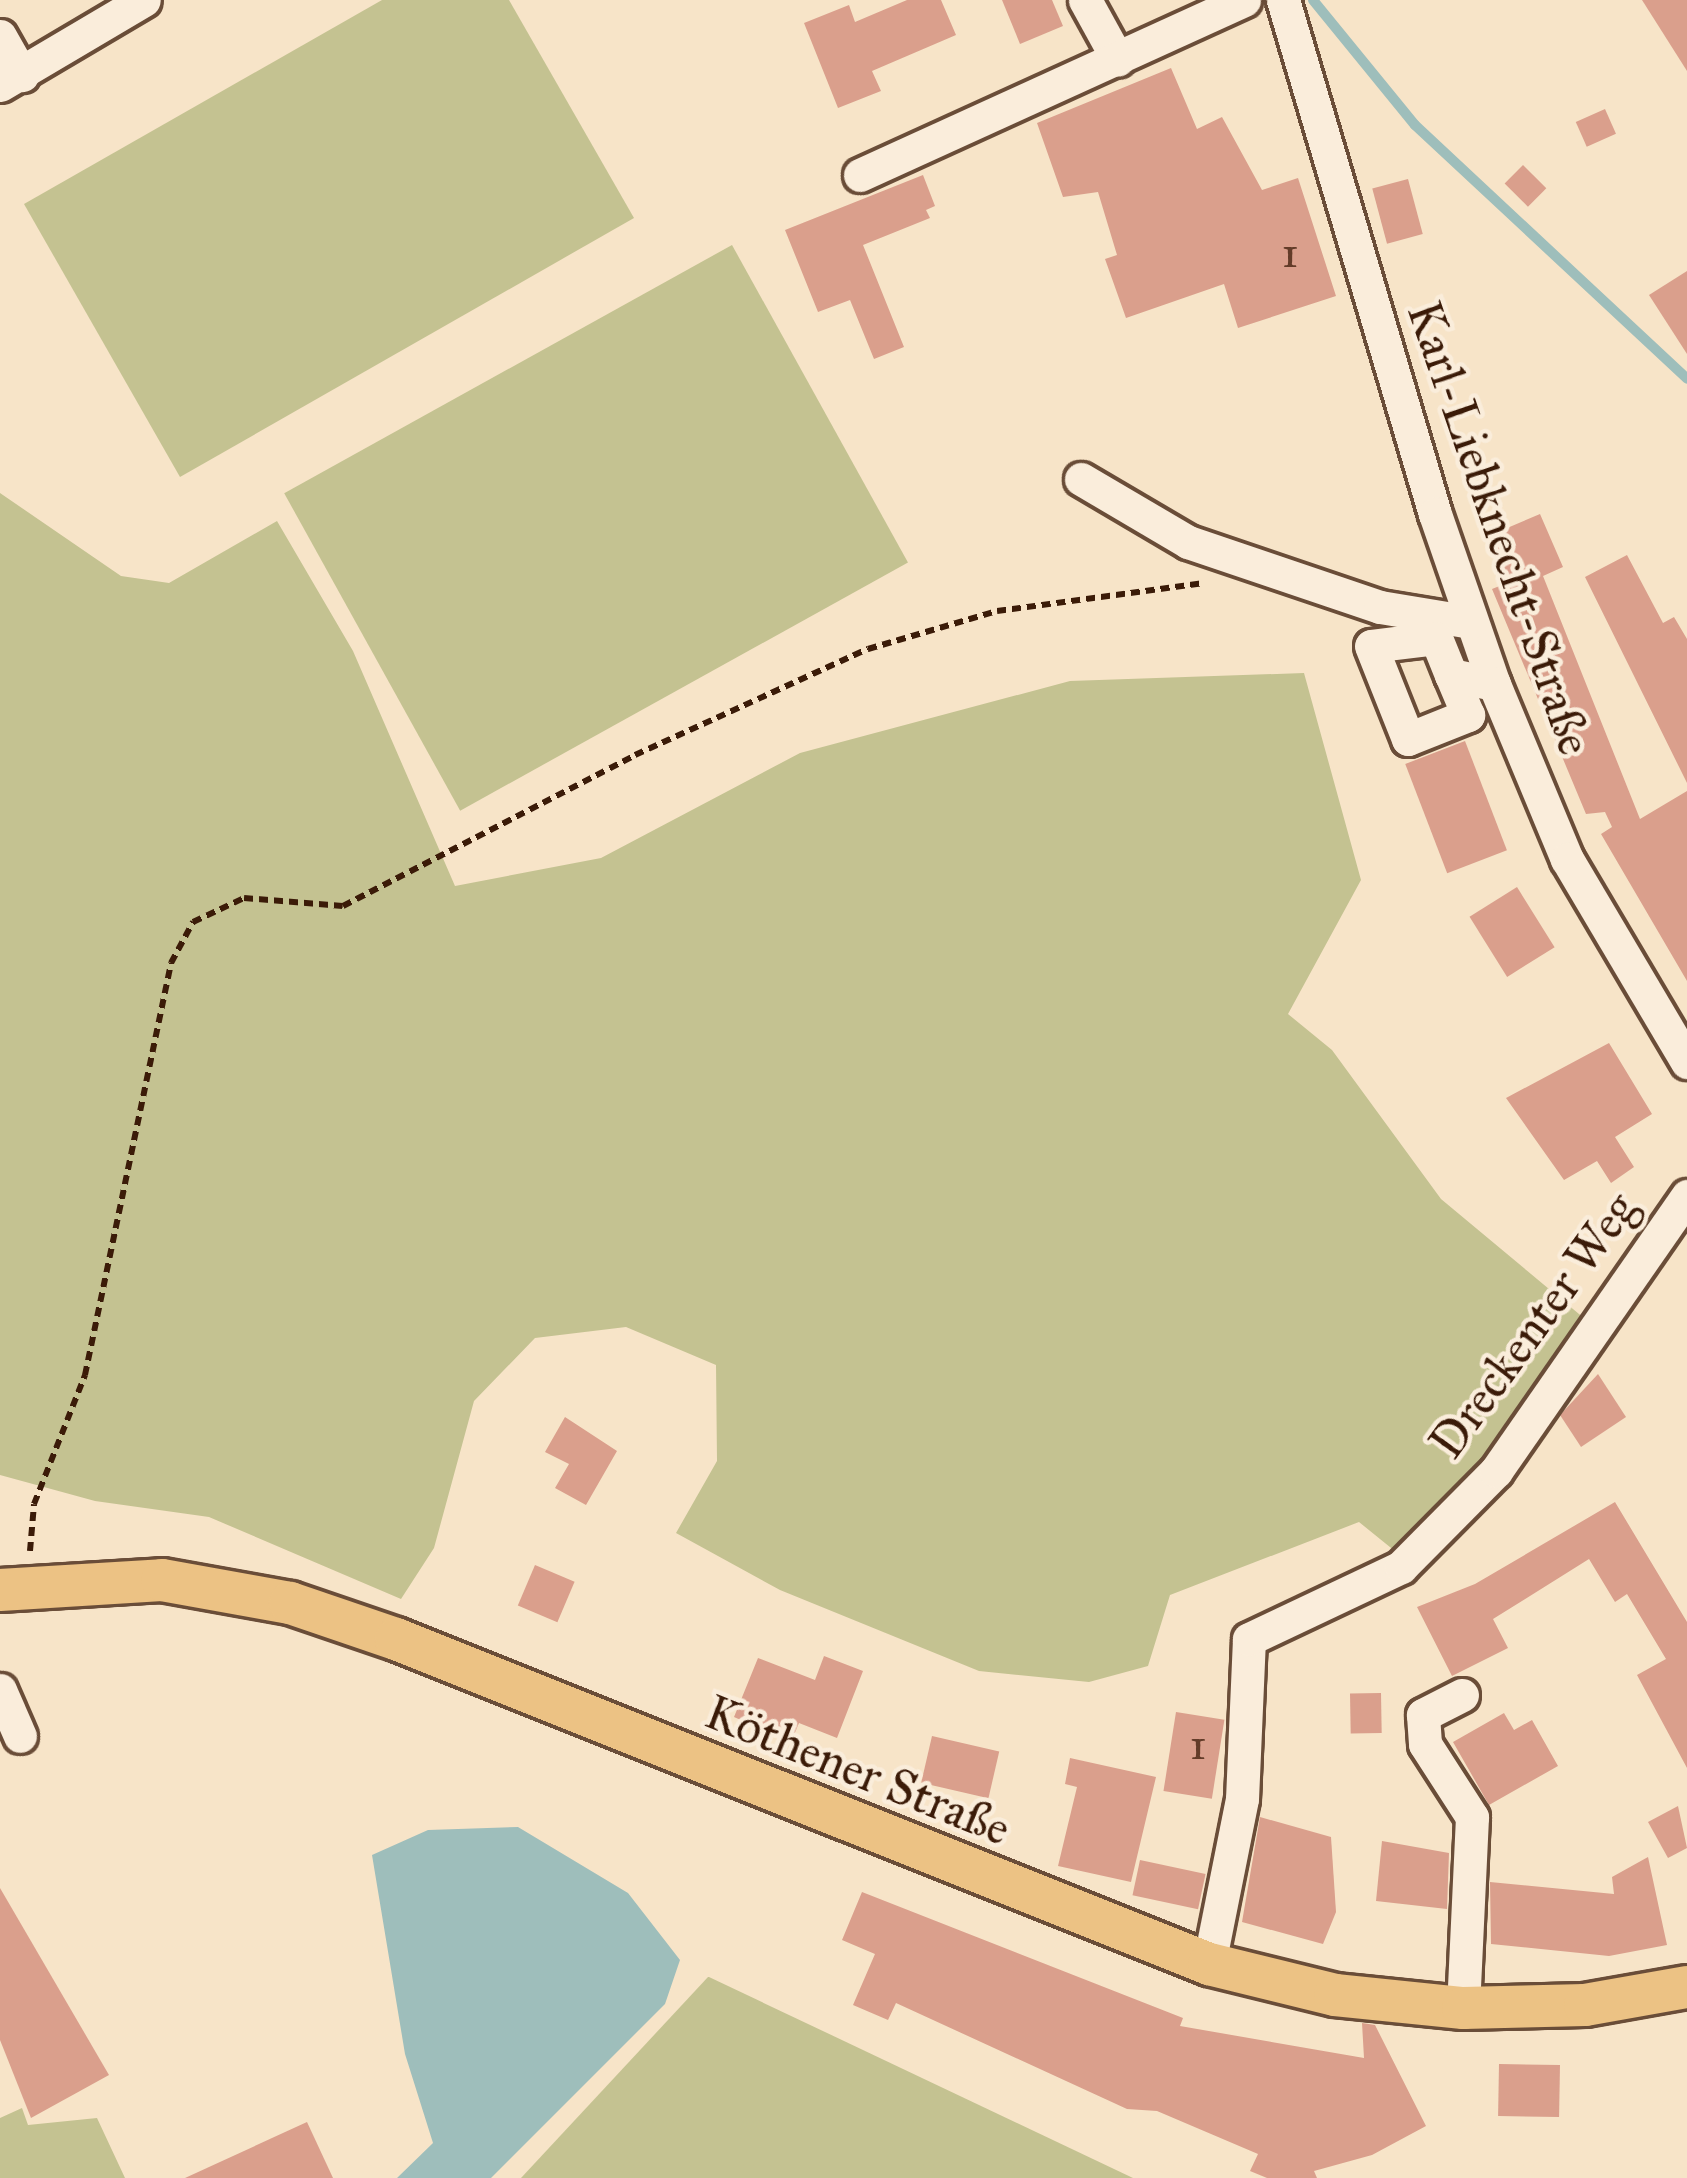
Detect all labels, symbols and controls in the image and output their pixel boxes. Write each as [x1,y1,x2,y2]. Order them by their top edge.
house number: 1 [1282,228,1298,278]
street label: Karl-Liebknecht-Straße [1395,294,1605,762]
street label: Dreckenter Weg [1417,1181,1649,1469]
street label: Köthener Straße [697,1683,1019,1857]
house number: 1 [1190,1720,1206,1770]

